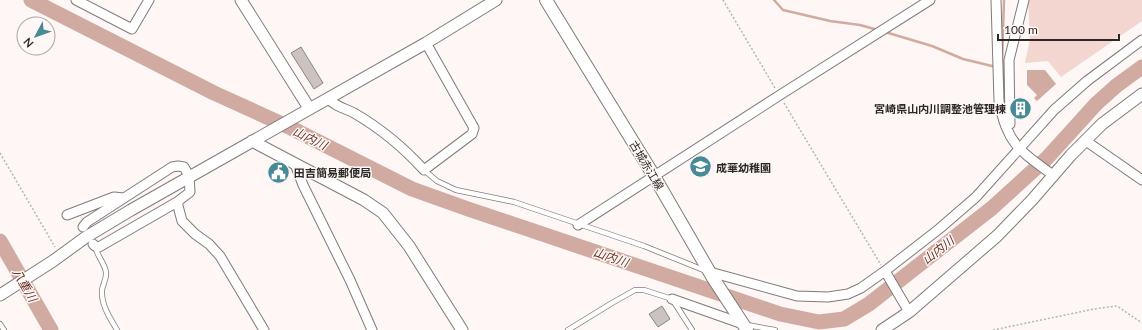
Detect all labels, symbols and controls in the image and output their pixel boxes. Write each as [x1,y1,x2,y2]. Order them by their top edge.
north arrow [16,16,56,56]
scale bar [998,16,1119,42]
text: 100 m [1004,22,1038,37]
text: N [20,35,36,50]
building icon: 宮崎県山内川調整池管理棟 [1008,95,1034,121]
place label: 宮崎県山内川調整池管理棟 [874,102,1006,115]
water label: 山内川 [291,123,331,154]
street label: 古城赤江線 [627,138,667,192]
school or university icon: 成華幼稚園 [687,154,713,180]
public building icon: 田吉簡易郵便局 [265,159,291,185]
place label: 成華幼稚園 [716,161,771,174]
place label: 田吉簡易郵便局 [294,166,371,179]
water label: 山内川 [919,232,958,267]
water label: 山内川 [592,244,632,271]
water label: 八重川 [10,266,41,306]

